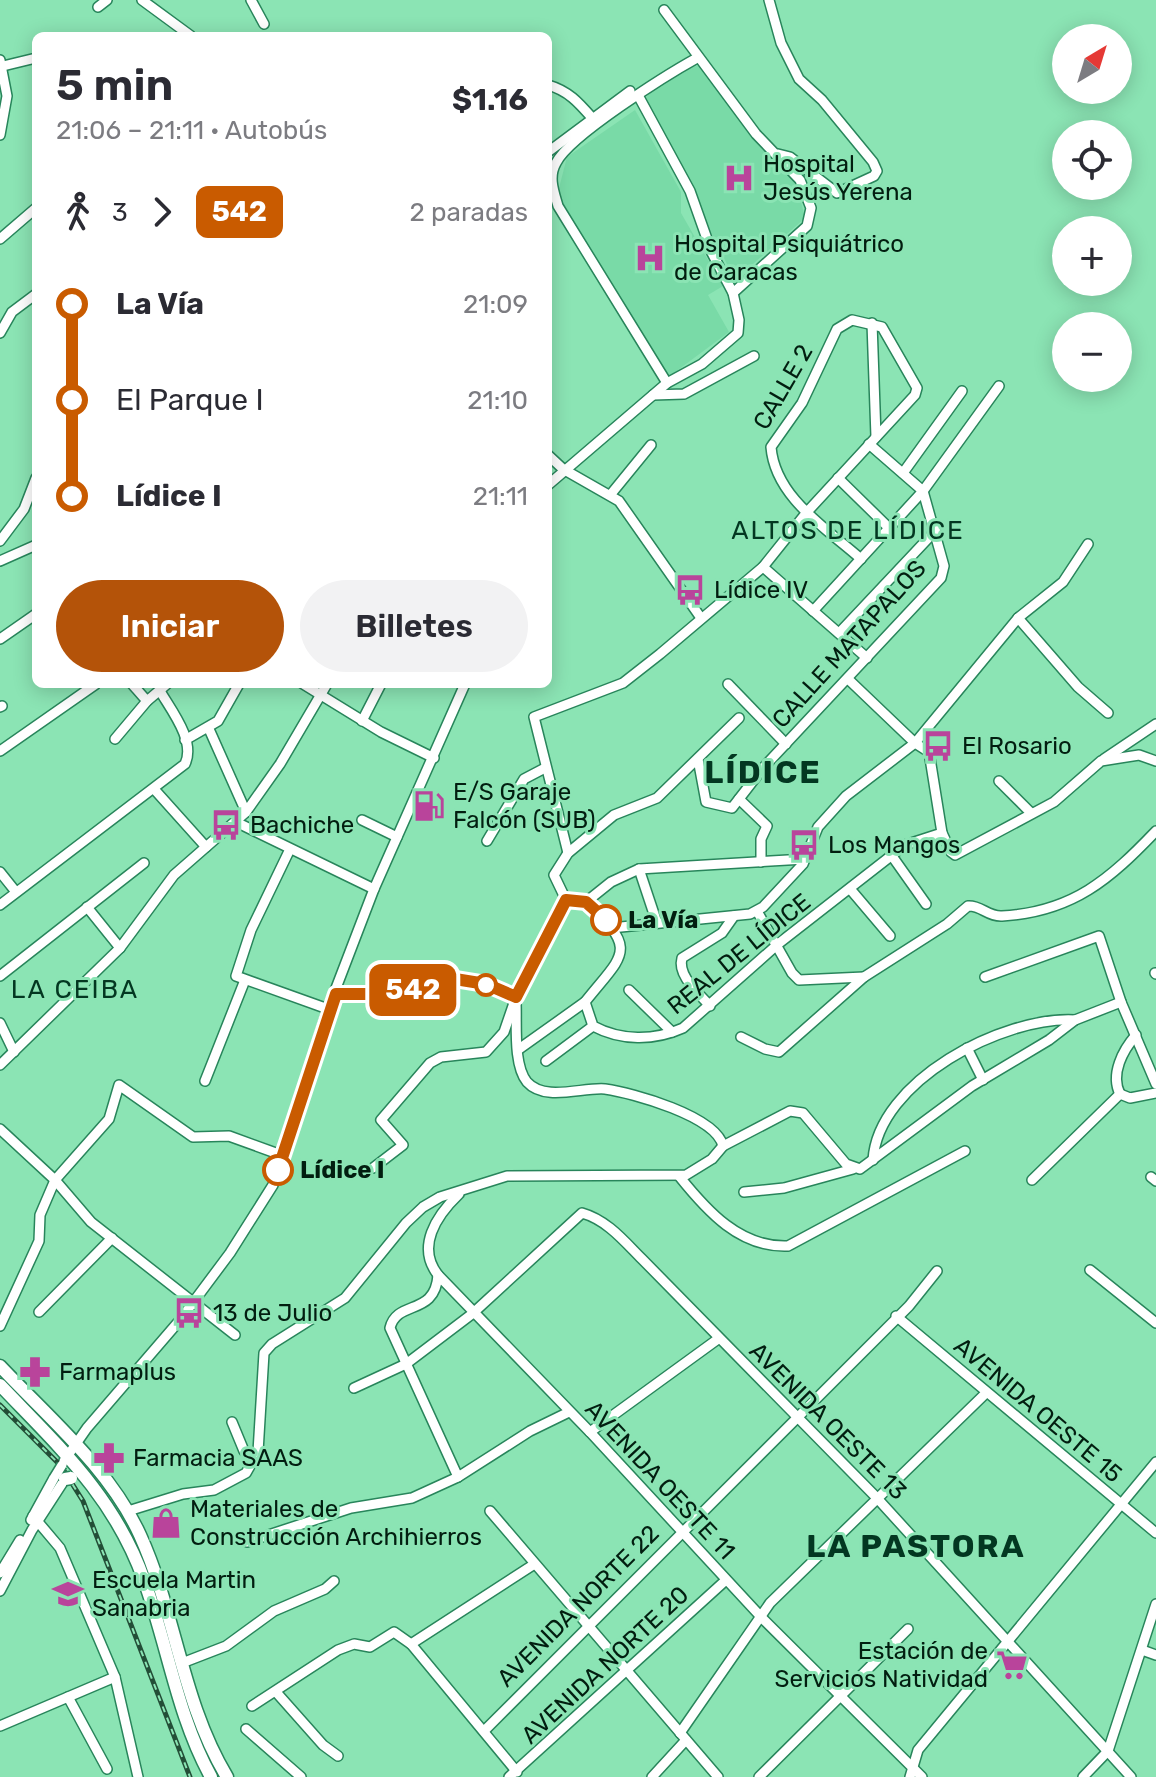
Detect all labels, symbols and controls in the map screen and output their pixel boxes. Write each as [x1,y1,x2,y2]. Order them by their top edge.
north arrow [1052,24,1132,104]
map controls [1052,24,1132,392]
text: 5 min [56,59,173,111]
text: $1.16 [452,82,528,118]
text: 21:06 – 21:11 · Autobús [56,115,327,146]
button: locate [1052,120,1132,200]
place label: Hospital Jesús Yerena [763,150,913,206]
hospital icon: Hospital Jesús Yerena [722,161,756,195]
icon: walk [56,190,100,234]
icon: forward [140,190,184,234]
text: 542 [212,195,267,228]
text: 3 [112,197,128,228]
text: 2 paradas [409,197,528,228]
button: + [1052,216,1132,296]
place label: Hospital Psiquiátrico de Caracas [674,230,904,286]
hospital icon: Hospital Psiquiátrico de Caracas [633,241,667,275]
text: La Vía [116,286,204,322]
text: 21:09 [463,289,528,320]
button: − [1052,312,1132,392]
street label: CALLE 2 [748,340,818,434]
text: El Parque I [116,382,264,418]
text: 21:10 [467,385,528,416]
text: Lídice I [116,478,222,514]
text: 21:11 [473,481,528,512]
district label: ALTOS DE LÍDICE [731,515,965,546]
street label: CALLE MATAPALOS [766,554,932,734]
bus stop icon: Lídice IV [673,573,707,607]
place label: Lídice IV [714,576,808,604]
button: Iniciar [56,580,284,672]
button: Billetes [300,580,528,672]
bus stop icon: El Rosario [921,729,955,763]
place label: El Rosario [962,732,1072,760]
district label: LÍDICE [704,753,822,791]
place label: E/S Garaje Falcón (SUB) [453,778,596,834]
fuel station icon: E/S Garaje Falcón (SUB) [412,789,446,823]
bus stop icon: Bachiche [209,808,243,842]
place label: Bachiche [250,811,354,839]
bus stop icon: Los Mangos [787,828,821,862]
place label: Los Mangos [828,831,960,859]
street label: REAL DE LÍDICE [662,888,816,1020]
marker: La Vía [591,905,621,935]
place label: La Vía [628,906,698,934]
line badge: 542 [367,964,459,1016]
text: 542 [385,973,441,1006]
district label: LA CEIBA [11,974,139,1005]
unlabelled marker [475,974,497,996]
marker: Lídice I [263,1155,293,1185]
place label: Lídice I [300,1156,385,1184]
bus stop icon: 13 de Julio [172,1296,206,1330]
place label: 13 de Julio [213,1299,332,1327]
street label: AVENIDA OESTE 15 [948,1332,1128,1488]
street label: AVENIDA OESTE 13 [744,1337,912,1505]
pharmacy icon: Farmaplus [18,1355,52,1389]
place label: Farmaplus [59,1358,176,1386]
street label: AVENIDA OESTE 11 [579,1395,741,1565]
pharmacy icon: Farmacia SAAS [92,1441,126,1475]
place label: Farmacia SAAS [133,1444,303,1472]
place label: Materiales de Construcción Archihierros [190,1495,482,1551]
shop icon: Materiales de Construcción Archihierros [149,1506,183,1540]
street label: AVENIDA NORTE 22 [491,1519,665,1693]
district label: LA PASTORA [806,1527,1026,1565]
place label: Escuela Martin Sanabria [92,1566,256,1622]
school or university icon: Escuela Martin Sanabria [51,1577,85,1611]
street label: AVENIDA NORTE 20 [516,1580,694,1750]
place label: Estación de Servicios Natividad [775,1637,988,1693]
supermarket icon: Estación de Servicios Natividad [995,1648,1029,1682]

